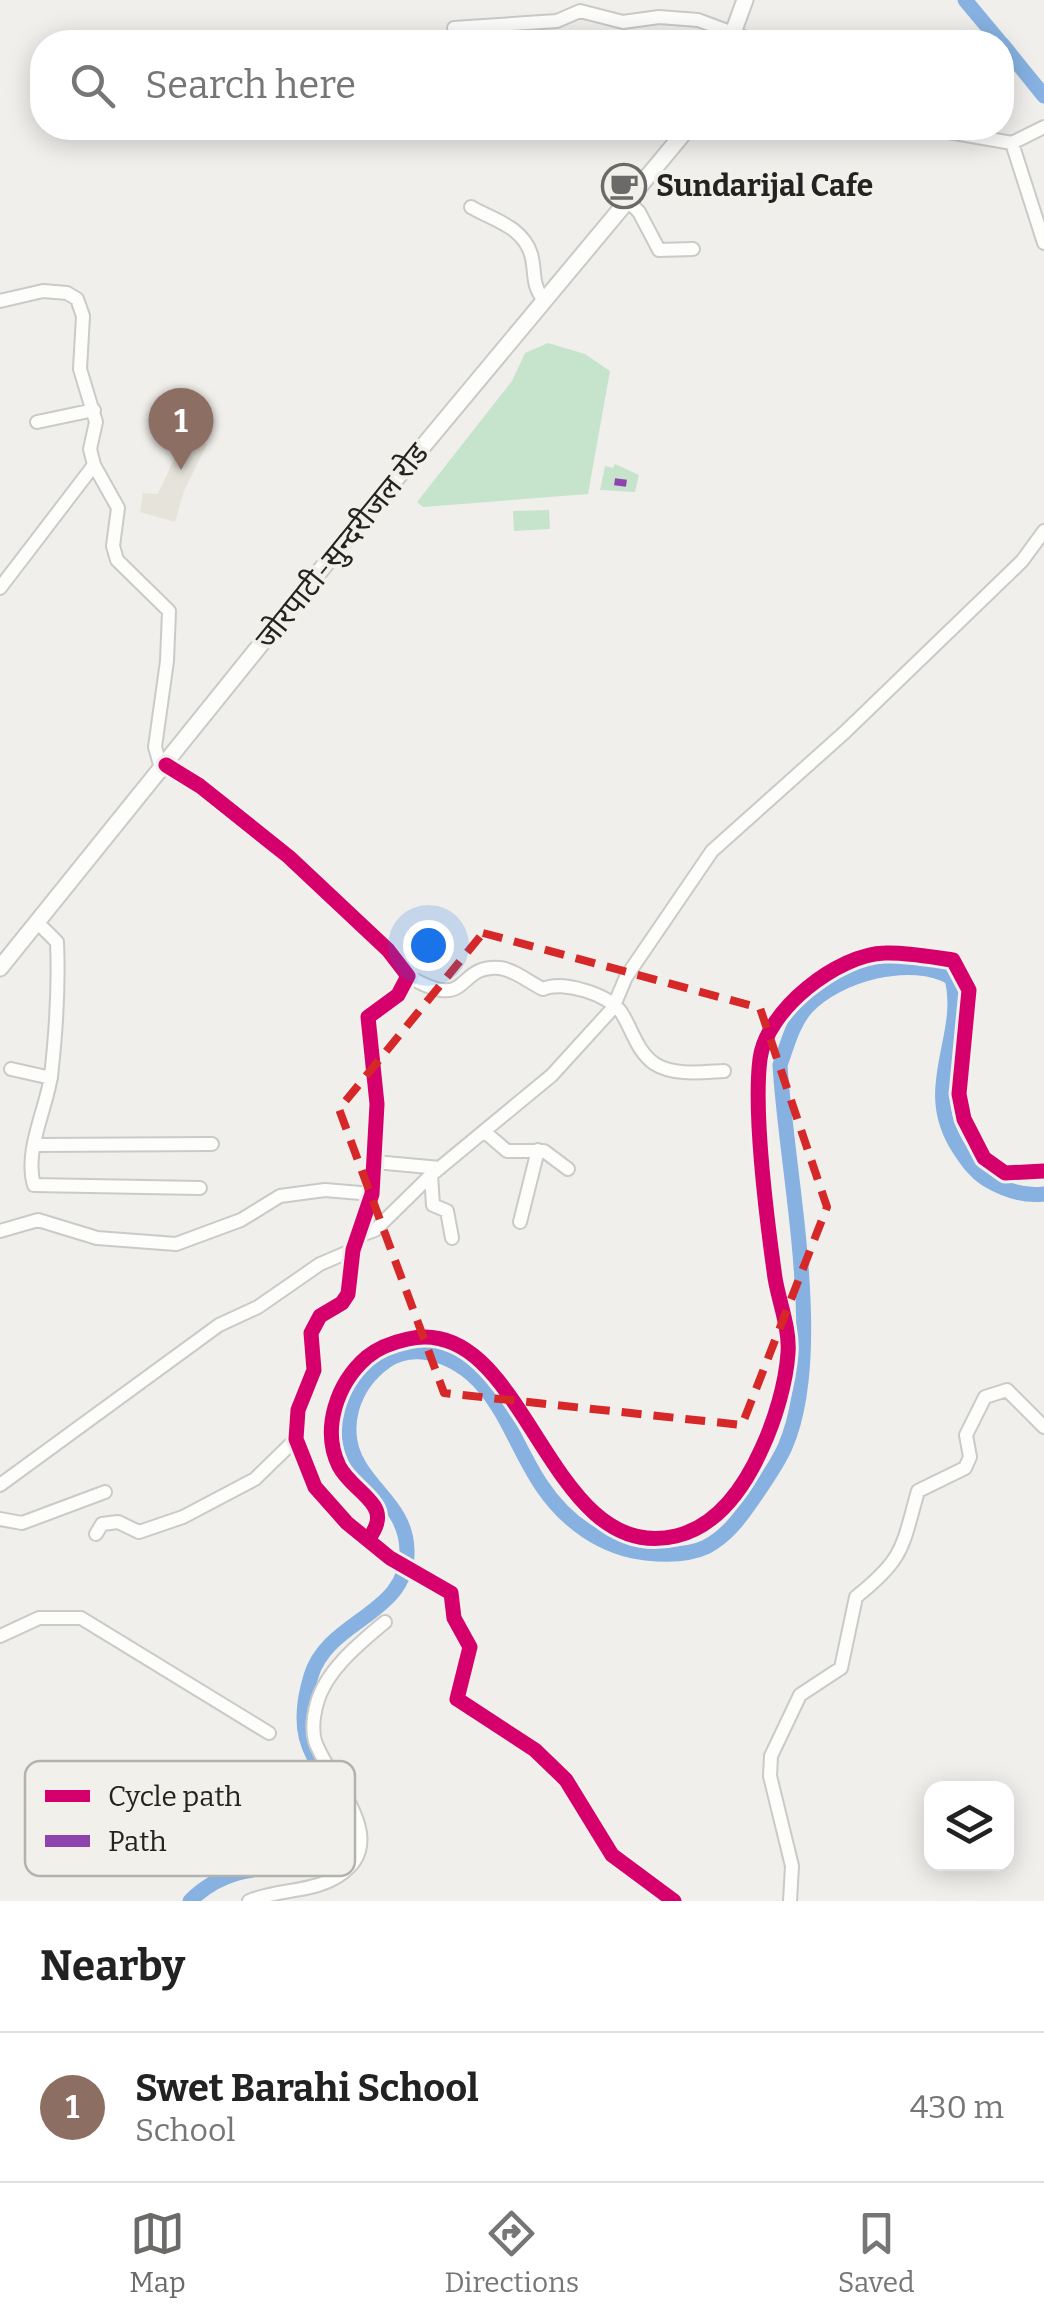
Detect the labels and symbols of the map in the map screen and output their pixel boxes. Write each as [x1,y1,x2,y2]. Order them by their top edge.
cafe icon: Sundarijal Cafe [601,163,647,209]
place label: Sundarijal Cafe [656,168,873,204]
pin: 1 [148,388,214,470]
street label: जोरपाटी-सुन्दरीजल रोड [248,435,436,656]
your location [403,920,454,971]
legend [25,1761,355,1876]
text: Cycle path [108,1780,242,1813]
text: Path [108,1825,167,1858]

